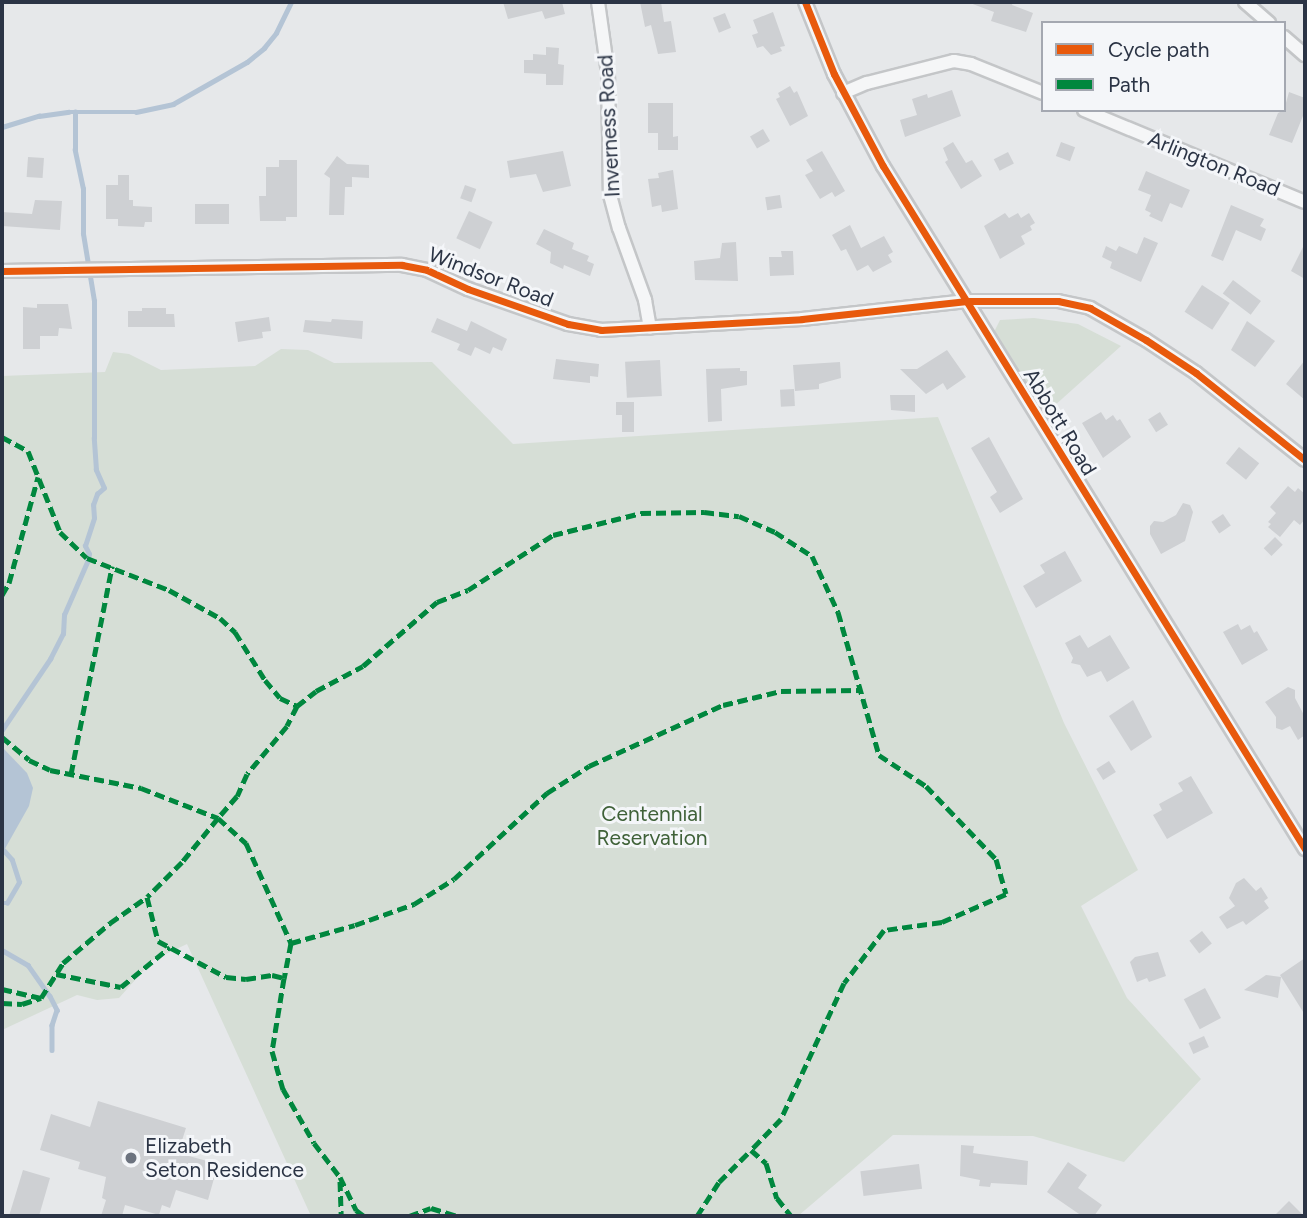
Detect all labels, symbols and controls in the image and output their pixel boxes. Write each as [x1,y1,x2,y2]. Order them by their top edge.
legend [1041,21,1286,112]
text: Cycle path [1108,37,1209,62]
street label: Inverness Road [593,54,625,198]
text: Path [1108,72,1150,97]
street label: Arlington Road [1144,126,1284,202]
street label: Windsor Road [425,242,557,312]
street label: Abbott Road [1018,364,1102,480]
park label: Centennial Reservation [596,801,708,851]
place label: Elizabeth Seton Residence [145,1133,304,1183]
marker: Elizabeth Seton Residence [123,1150,139,1166]

